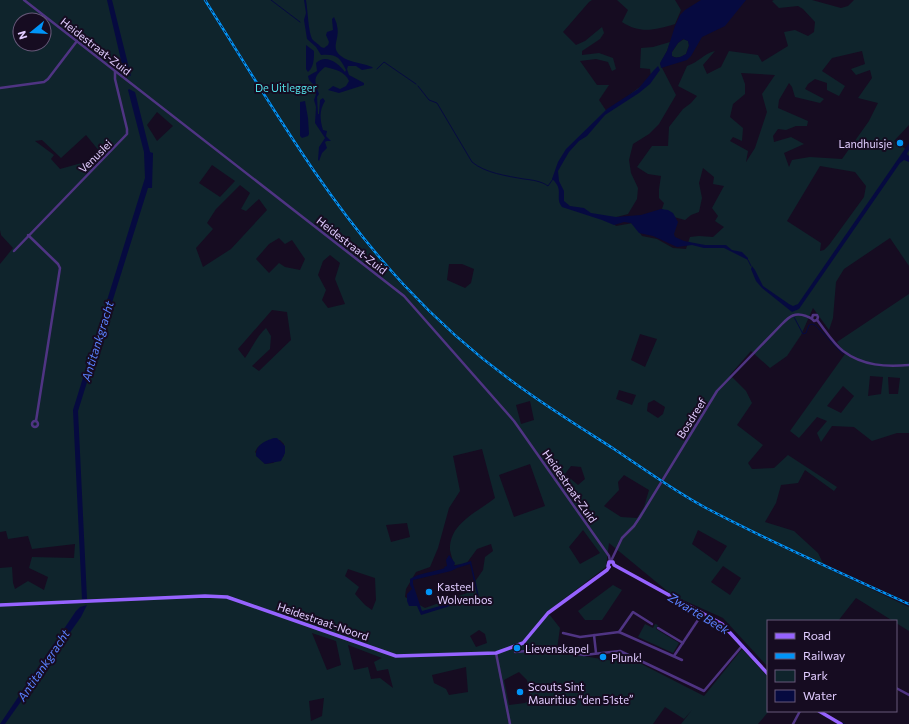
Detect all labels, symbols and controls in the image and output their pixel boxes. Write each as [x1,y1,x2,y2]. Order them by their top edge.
north arrow [12,12,52,52]
street label: Heidestraat-Zuid [58,14,134,78]
text: N [15,29,29,41]
park label: De Uitlegger [255,81,318,94]
street label: Venuslei [76,137,114,175]
place label: Landhuisje [838,137,892,150]
marker: Landhuisje [895,138,905,148]
street label: Heidestraat-Zuid [314,213,390,277]
water label: Antitankgracht [78,298,116,384]
street label: Bosdreef [674,395,709,441]
street label: Heidestraat-Zuid [540,447,600,525]
place label: Kasteel Wolvenbos [437,580,492,606]
marker: Kasteel Wolvenbos [424,587,434,597]
water label: Zwarte Beek [665,589,732,637]
street label: Heidestraat-Noord [276,599,370,643]
legend [767,620,897,712]
water label: Antitankgracht [13,626,73,704]
text: Road [803,628,831,642]
place label: Lievenskapel [525,642,589,655]
marker: Lievenskapel [512,643,522,653]
text: Railway [803,648,845,662]
place label: Plunk! [611,651,642,664]
marker: Plunk! [598,652,608,662]
text: Park [803,668,829,682]
place label: Scouts Sint Mauritius “den 51ste” [528,680,633,706]
marker: Scouts Sint Mauritius “den 51ste” [515,687,525,697]
text: Water [803,688,837,702]

